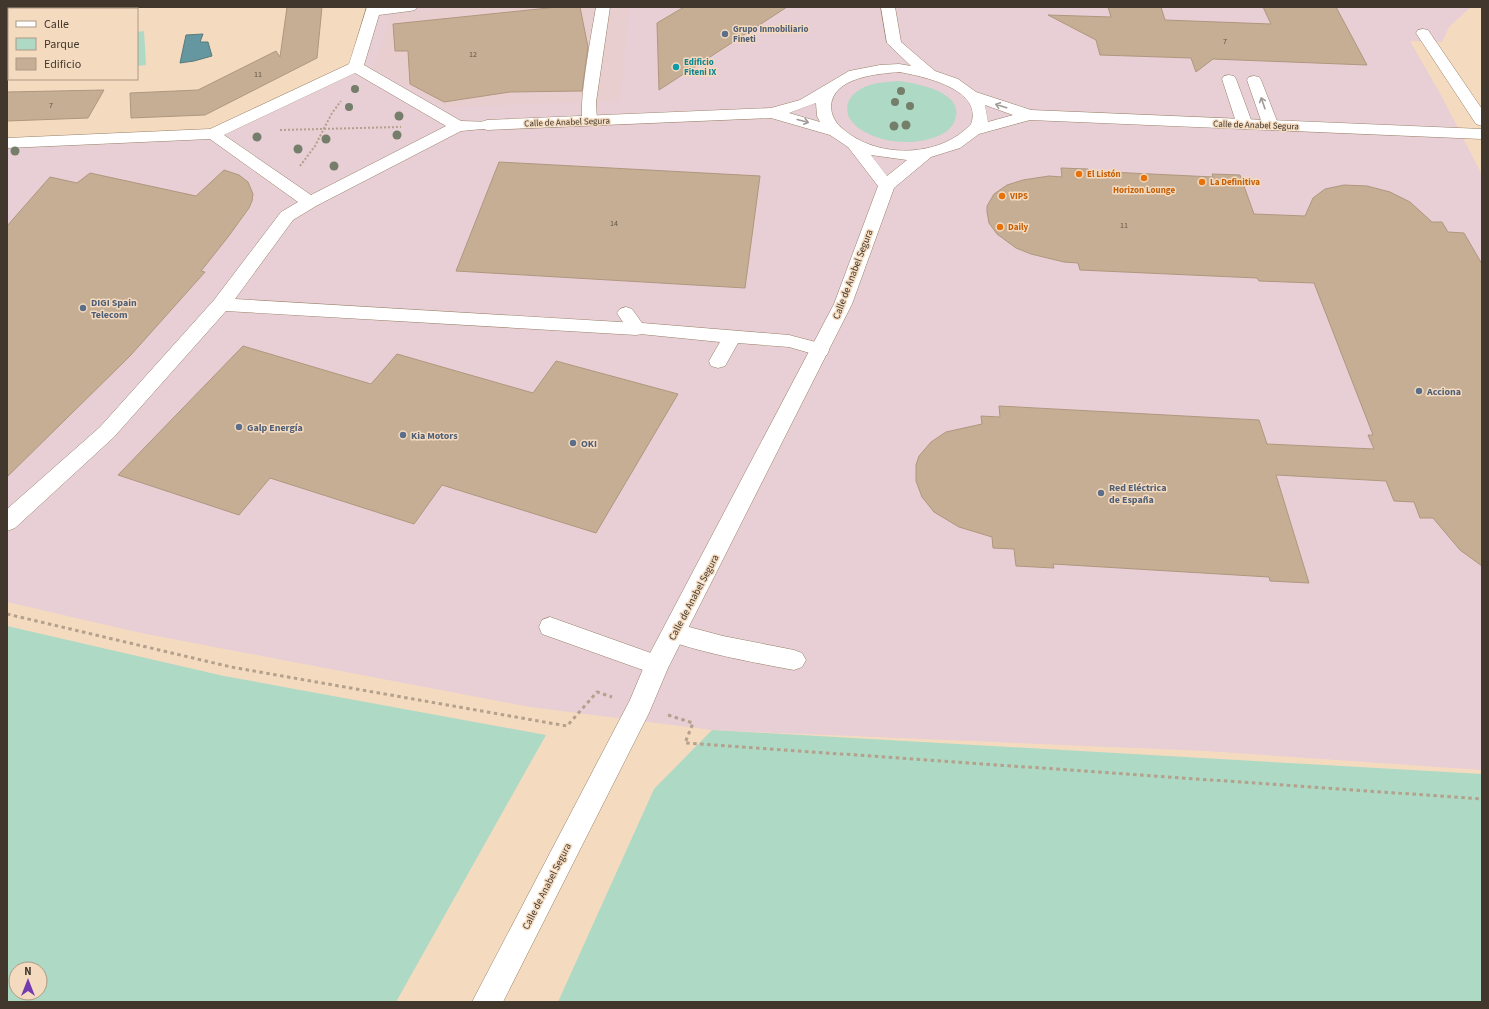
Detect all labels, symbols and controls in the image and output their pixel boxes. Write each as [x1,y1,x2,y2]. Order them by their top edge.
legend [8,8,138,80]
text: Calle [44,16,69,33]
place label: Grupo Inmobiliario Fineti [733,23,808,46]
marker: Grupo Inmobiliario Fineti [720,29,730,39]
text: Parque [44,36,80,53]
house number: 7 [1223,36,1227,47]
house number: 12 [469,49,477,60]
text: Edificio [44,56,81,73]
place label: Edificio Fiteni IX [684,56,716,79]
marker: Edificio Fiteni IX [671,62,681,72]
house number: 11 [254,69,262,80]
one-way arrow [1259,97,1267,109]
house number: 7 [49,100,53,111]
one-way arrow [994,102,1007,109]
street label: Calle de Anabel Segura [524,115,610,130]
one-way arrow [796,118,809,125]
street label: Calle de Anabel Segura [1213,118,1299,133]
place label: El Listón [1087,168,1121,181]
marker: El Listón [1074,169,1084,179]
marker: Horizon Lounge [1139,173,1149,183]
place label: La Definitiva [1210,176,1260,189]
marker: La Definitiva [1197,177,1207,187]
place label: Horizon Lounge [1113,184,1175,197]
place label: VIPS [1009,190,1028,203]
marker: VIPS [997,191,1007,201]
house number: 14 [610,218,618,229]
house number: 11 [1120,220,1128,231]
place label: Daily [1008,221,1029,234]
marker: Daily [995,222,1005,232]
street label: Calle de Anabel Segura [829,227,877,321]
place label: DIGI Spain Telecom [91,296,137,322]
marker: DIGI Spain Telecom [78,303,88,313]
place label: Acciona [1426,385,1461,399]
marker: Acciona [1414,386,1424,396]
place label: Galp Energía [247,421,303,435]
marker: Galp Energía [234,422,244,432]
place label: Kia Motors [411,429,458,443]
marker: Kia Motors [398,430,408,440]
place label: OKI [581,437,597,451]
marker: OKI [568,438,578,448]
place label: Red Eléctrica de España [1109,481,1166,507]
marker: Red Eléctrica de España [1096,488,1106,498]
street label: Calle de Anabel Segura [665,552,722,643]
street label: Calle de Anabel Segura [519,841,575,932]
north arrow [8,961,48,1001]
text: N [24,964,32,979]

